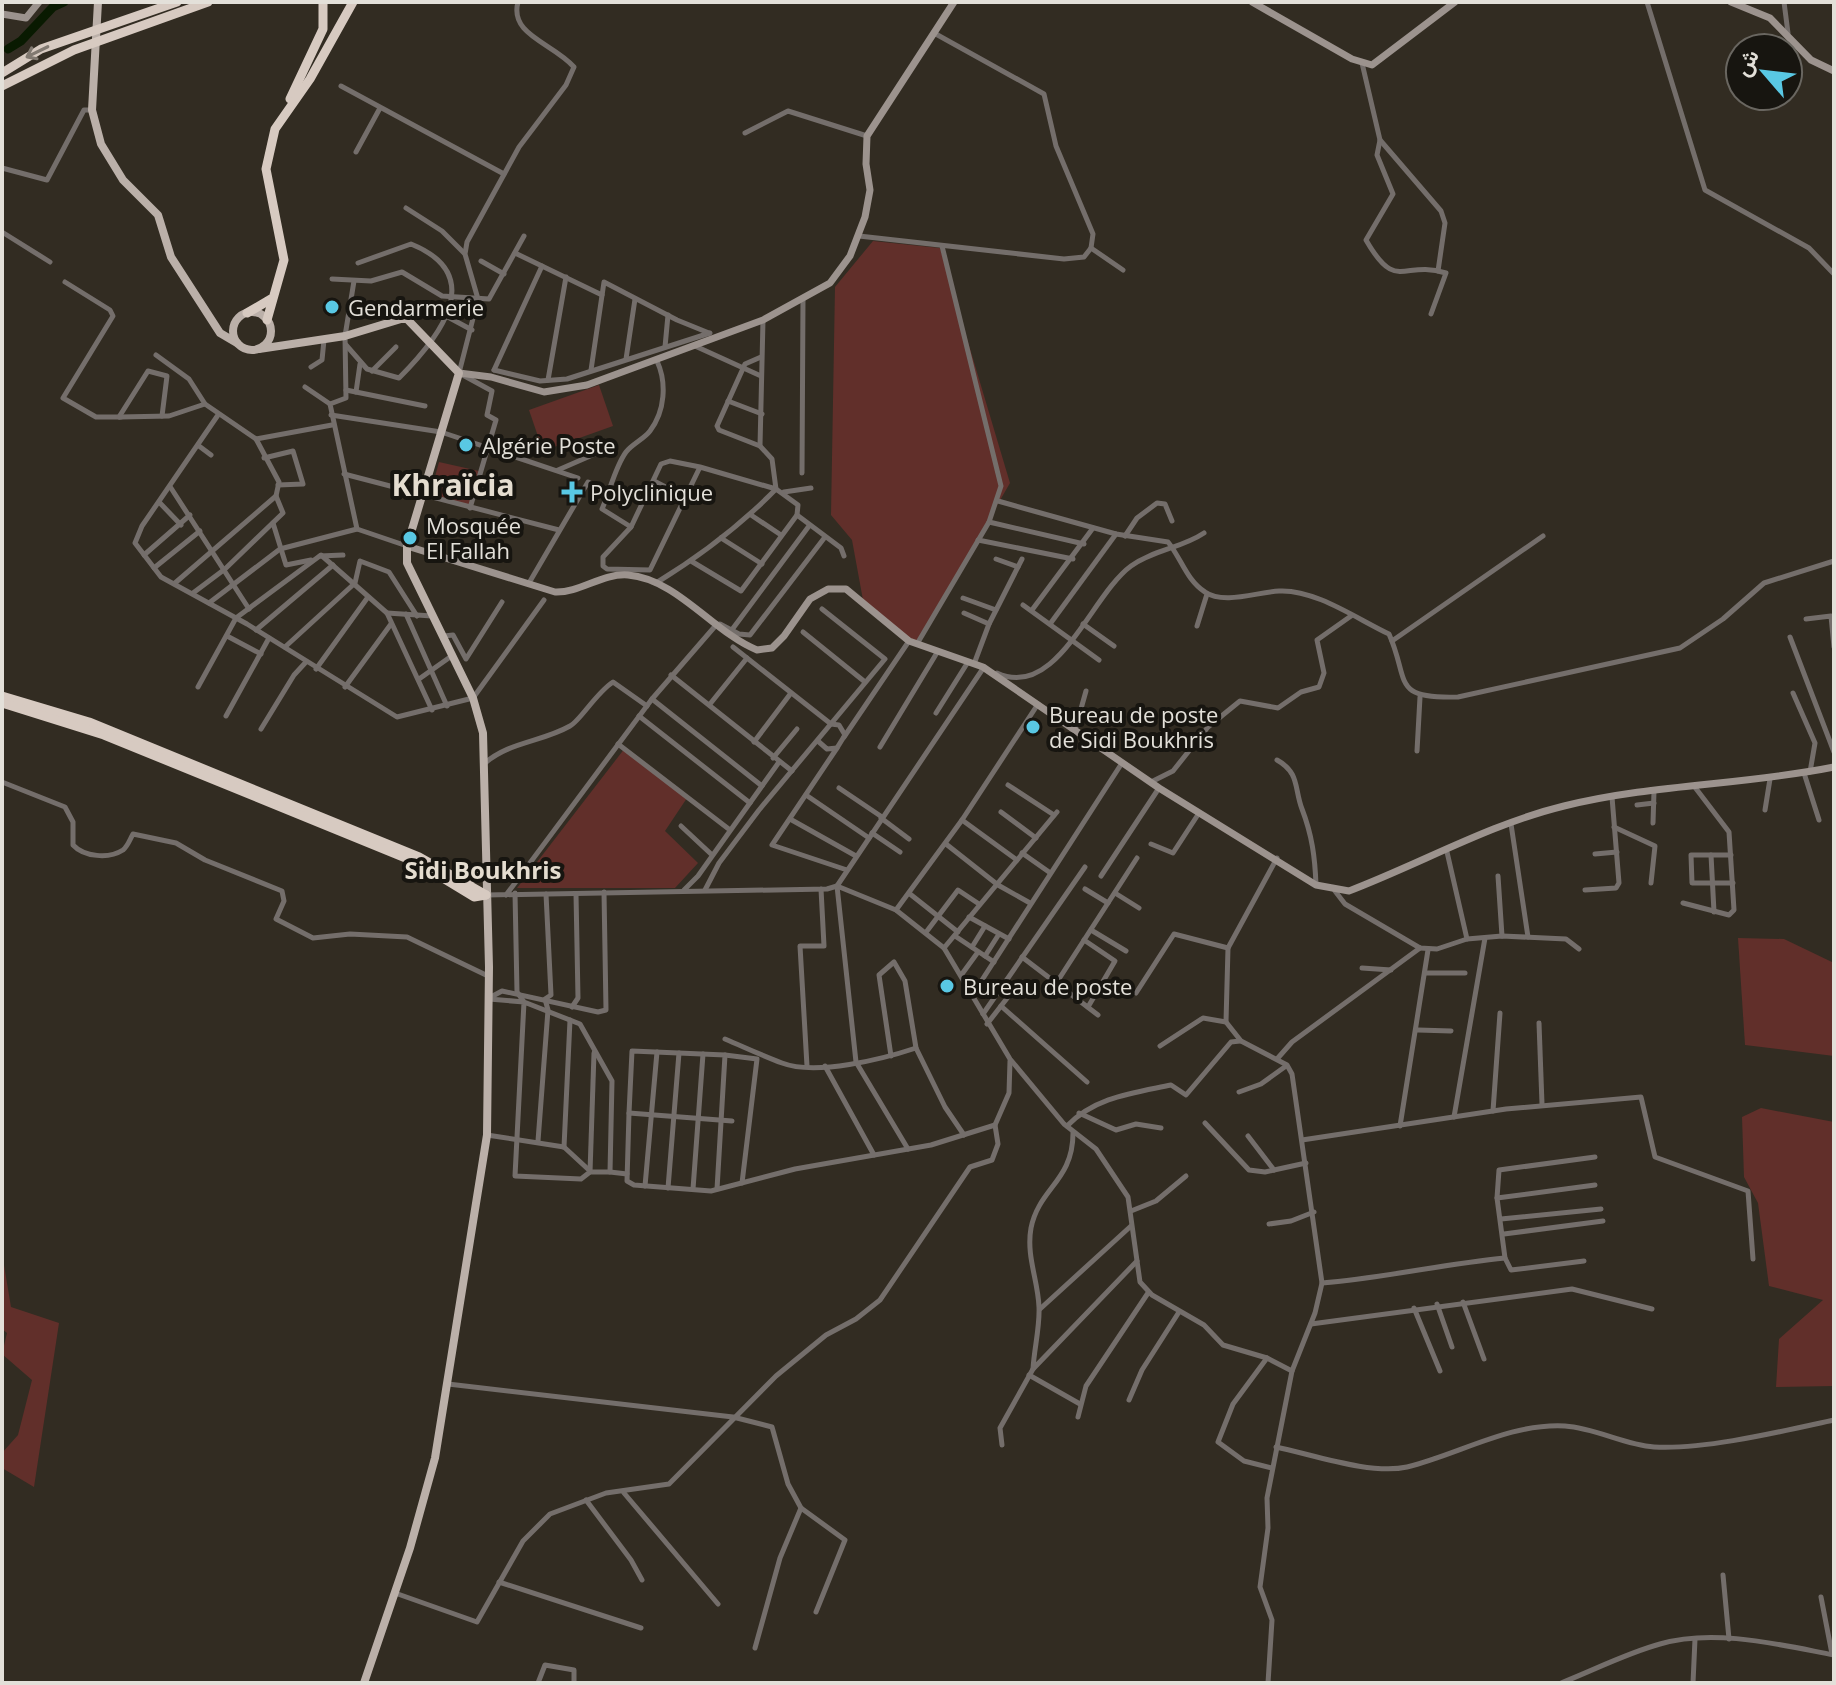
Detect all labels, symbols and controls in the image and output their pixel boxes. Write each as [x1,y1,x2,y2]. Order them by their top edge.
north arrow [1724,32,1804,112]
text: ش [1726,43,1765,81]
one-way arrow [26,45,50,60]
place label: Gendarmerie [348,292,484,322]
marker: Gendarmerie [323,298,341,316]
place label: Algérie Poste [482,430,616,460]
marker: Algérie Poste [457,436,475,454]
district label: Khraïcia [391,464,515,505]
place label: Polyclinique [590,477,713,507]
marker: Polyclinique [561,481,583,503]
place label: Mosquée El Fallah [426,510,521,565]
marker: Mosquée El Fallah [401,529,419,547]
place label: Bureau de poste de Sidi Boukhris [1049,699,1218,754]
marker: Bureau de poste de Sidi Boukhris [1024,718,1042,736]
district label: Sidi Boukhris [405,853,561,886]
place label: Bureau de poste [963,971,1132,1001]
marker: Bureau de poste [938,977,956,995]

